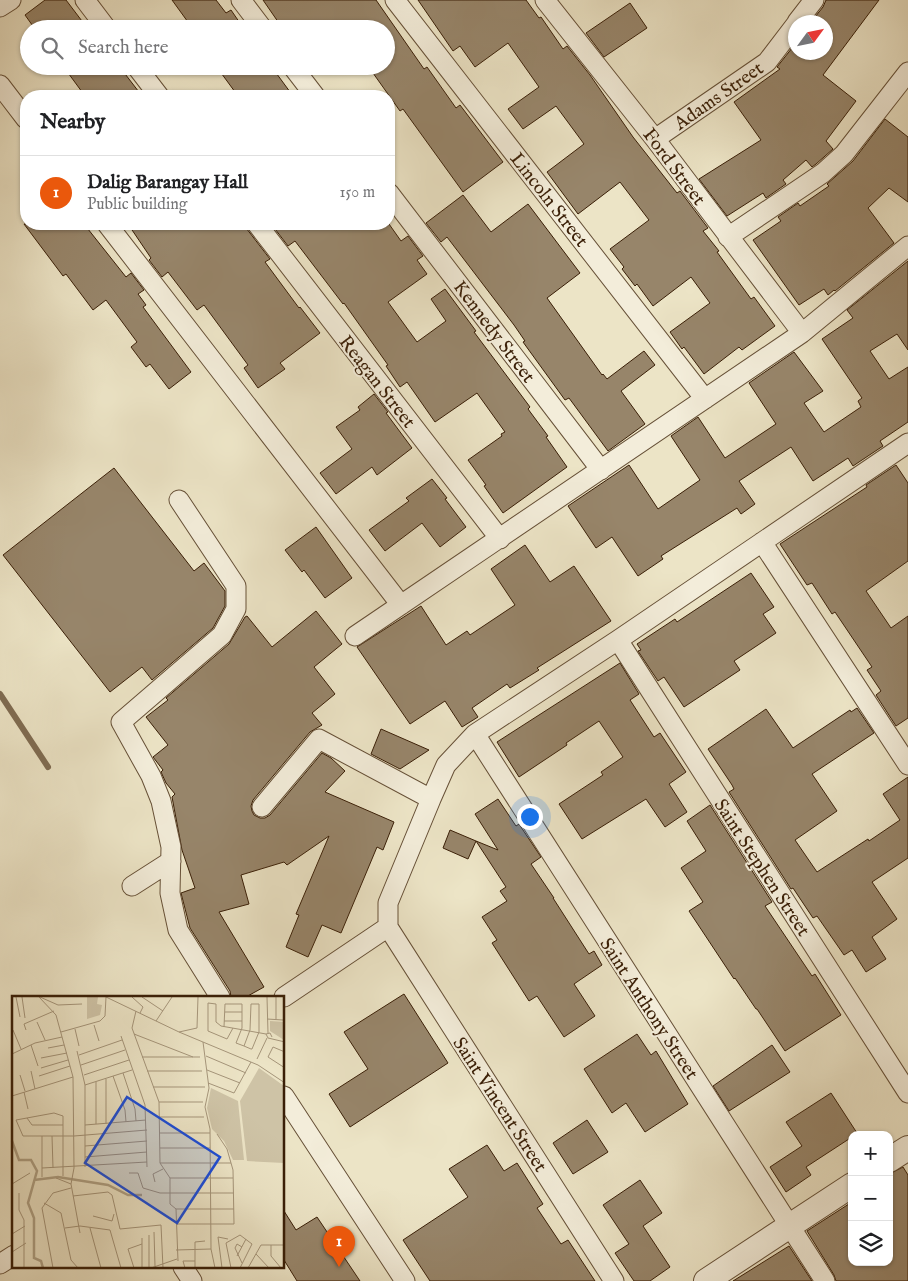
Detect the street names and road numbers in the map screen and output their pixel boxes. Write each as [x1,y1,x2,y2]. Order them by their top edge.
street label: Adams Street [669,57,769,137]
street label: Ford Street [637,124,711,211]
street label: Lincoln Street [504,148,593,253]
street label: Kennedy Street [447,276,540,389]
street label: Reagan Street [333,331,420,434]
street label: Saint Stephen Street [708,795,815,942]
street label: Saint Anthony Street [594,934,703,1085]
street label: Saint Vincent Street [447,1033,552,1178]

